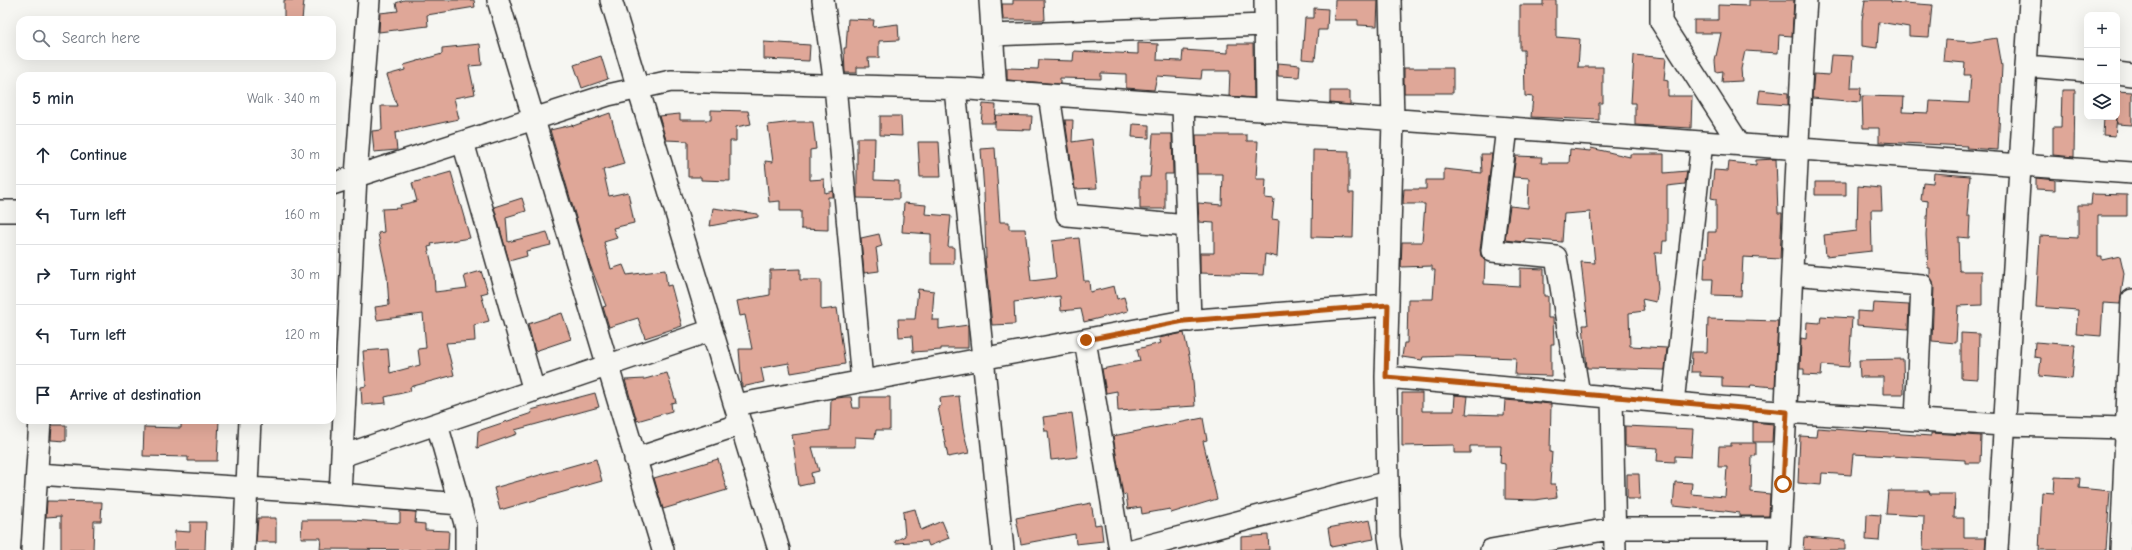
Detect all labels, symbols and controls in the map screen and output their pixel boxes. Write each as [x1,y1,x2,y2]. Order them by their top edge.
map controls [2084,12,2120,120]
button: + [2084,12,2120,48]
search box [16,16,336,60]
icon: search [30,27,52,49]
text: Search here [62,29,140,47]
button: − [2084,48,2120,84]
button: layers [2084,84,2120,120]
text: 5 min [32,89,74,108]
text: Walk · 340 m [247,91,320,106]
icon: ahead [32,144,54,166]
text: Continue [70,146,127,164]
text: 30 m [290,147,320,162]
icon: left [32,204,54,226]
text: Turn left [70,206,126,224]
text: 160 m [285,207,320,222]
icon: right [32,264,54,286]
text: Turn right [70,266,136,284]
text: 30 m [290,267,320,282]
icon: left [32,324,54,346]
text: Turn left [70,326,126,344]
text: 120 m [285,327,320,342]
route end [1077,331,1095,349]
icon: arrive [32,384,54,406]
text: Arrive at destination [70,386,201,404]
route start [1774,475,1792,493]

